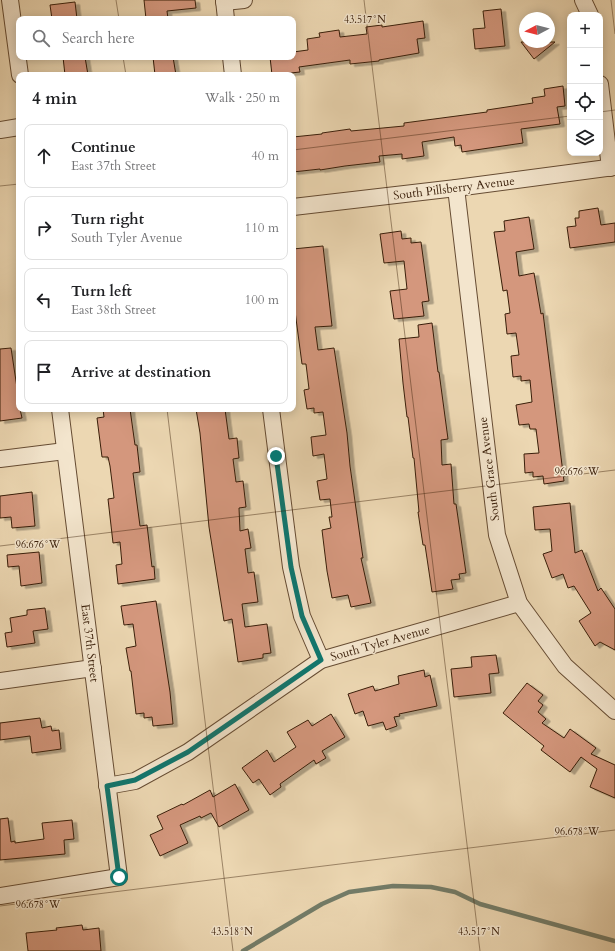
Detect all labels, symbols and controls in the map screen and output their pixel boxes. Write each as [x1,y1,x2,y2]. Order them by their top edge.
north arrow [519,12,555,48]
map controls [567,12,603,156]
button: + [567,12,603,48]
text: 43.517°N [344,13,386,27]
search box [16,16,296,60]
icon: search [30,27,52,49]
text: Search here [62,28,135,48]
button: − [567,48,603,84]
button: locate [567,84,603,120]
text: 4 min [32,87,77,110]
text: Walk · 250 m [205,89,280,107]
button: layers [567,120,603,156]
text: Continue [71,137,136,157]
icon: ahead [33,145,55,167]
text: 40 m [251,147,279,165]
text: East 37th Street [71,157,156,175]
street label: South Pillsberry Avenue [392,173,516,203]
text: Turn right [71,209,144,229]
icon: right [33,217,55,239]
text: 110 m [245,219,279,237]
text: South Tyler Avenue [71,229,182,247]
text: Turn left [71,281,132,301]
icon: left [33,289,55,311]
text: 100 m [245,291,279,309]
text: East 38th Street [71,301,156,319]
icon: arrive [33,361,55,383]
text: Arrive at destination [71,362,211,382]
street label: South Grace Avenue [475,416,503,522]
route end [267,447,285,465]
text: 96.676°W [555,465,600,479]
text: 96.676°W [16,538,61,552]
street label: East 37th Street [77,603,103,683]
street label: South Tyler Avenue [328,621,432,665]
text: 96.678°W [555,825,600,839]
route start [110,868,128,886]
text: 96.678°W [16,898,61,912]
text: 43.518°N [211,925,253,939]
text: 43.517°N [458,925,500,939]

